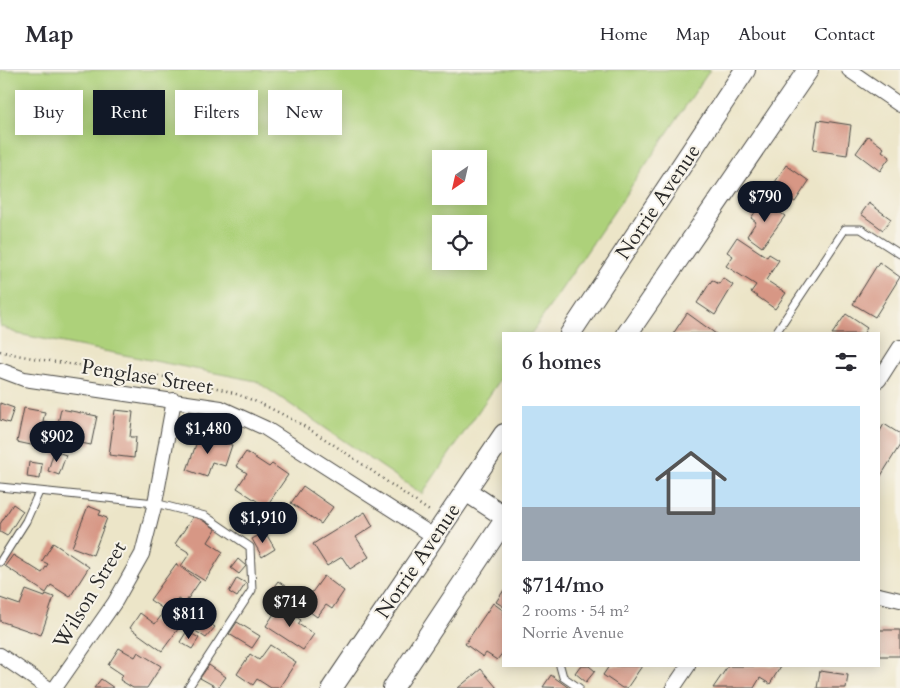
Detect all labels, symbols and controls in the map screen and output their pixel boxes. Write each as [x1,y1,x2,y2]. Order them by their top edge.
text: Map [25,18,74,51]
text: Home [600,22,648,47]
text: Map [676,22,710,47]
text: About [738,22,786,47]
text: Contact [814,22,875,47]
chip: Buy [15,90,83,135]
chip: Rent [93,90,165,135]
chip: Filters [175,90,258,135]
chip: New [268,90,342,135]
street label: Norrie Avenue [609,138,707,266]
north arrow [432,150,488,205]
map controls [432,150,487,270]
pin: $790 [735,180,795,223]
text: $790 [749,186,781,208]
button: locate [432,215,487,270]
text: 6 homes [522,348,601,377]
icon: filters [832,348,860,376]
street label: Penglase Street [79,352,215,402]
pin: $1,480 [167,412,249,455]
text: $1,480 [185,418,231,440]
pin: $902 [27,420,87,463]
text: $902 [41,426,73,448]
icon: home [646,438,736,528]
street label: Norrie Avenue [369,497,467,625]
pin: $1,910 [222,502,304,544]
text: $1,910 [240,507,286,529]
street label: Wilson Street [46,535,134,655]
text: $714/mo [522,571,604,600]
pin: $714 [260,586,320,628]
text: $714 [274,591,306,613]
pin: $811 [159,598,219,640]
text: 2 rooms · 54 m² [522,600,629,622]
text: $811 [173,603,205,625]
text: Norrie Avenue [522,622,624,644]

